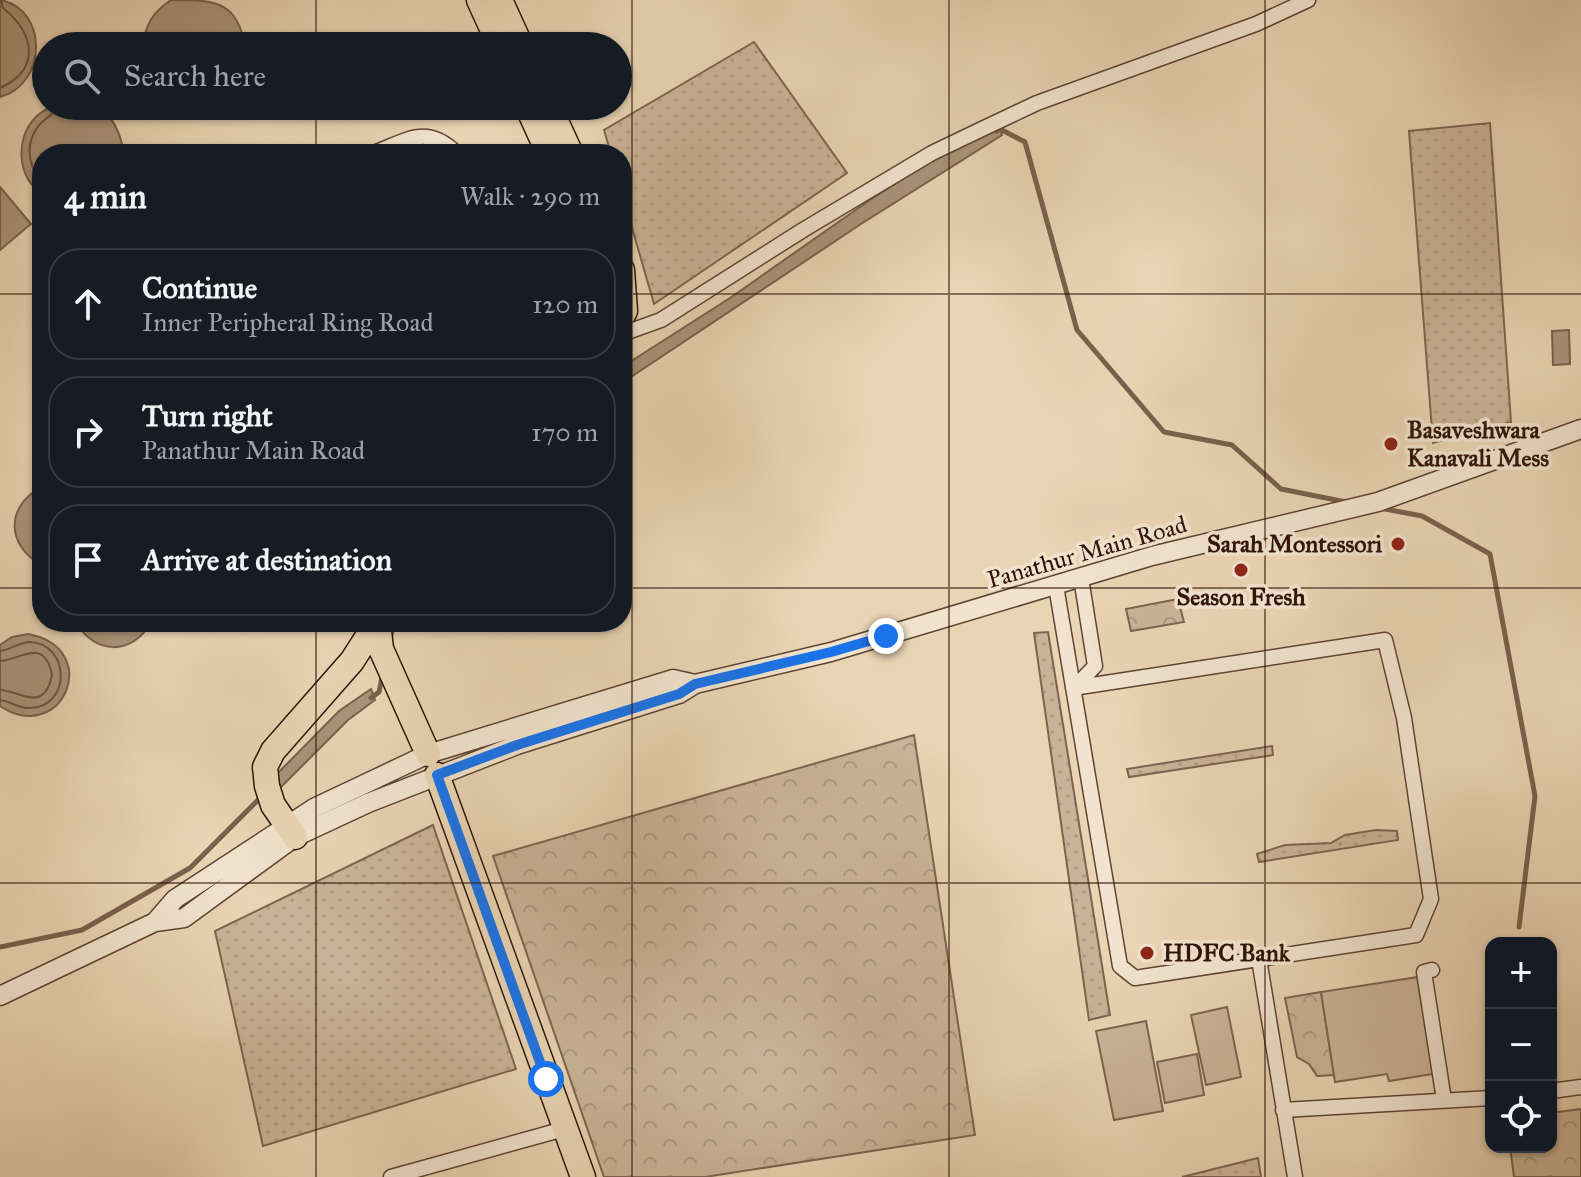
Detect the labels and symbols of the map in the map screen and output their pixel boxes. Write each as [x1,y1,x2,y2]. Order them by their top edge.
place label: Basaveshwara Kanavali Mess [1407,415,1549,473]
marker: Basaveshwara Kanavali Mess [1382,435,1400,453]
street label: Panathur Main Road [984,509,1190,595]
place label: Sarah Montessori [1207,529,1382,559]
marker: Sarah Montessori [1389,535,1407,553]
marker: Season Fresh [1232,561,1250,579]
place label: Season Fresh [1176,582,1306,612]
route end [868,618,904,654]
place label: HDFC Bank [1163,938,1291,968]
marker: HDFC Bank [1138,944,1156,962]
route start [528,1061,564,1097]

